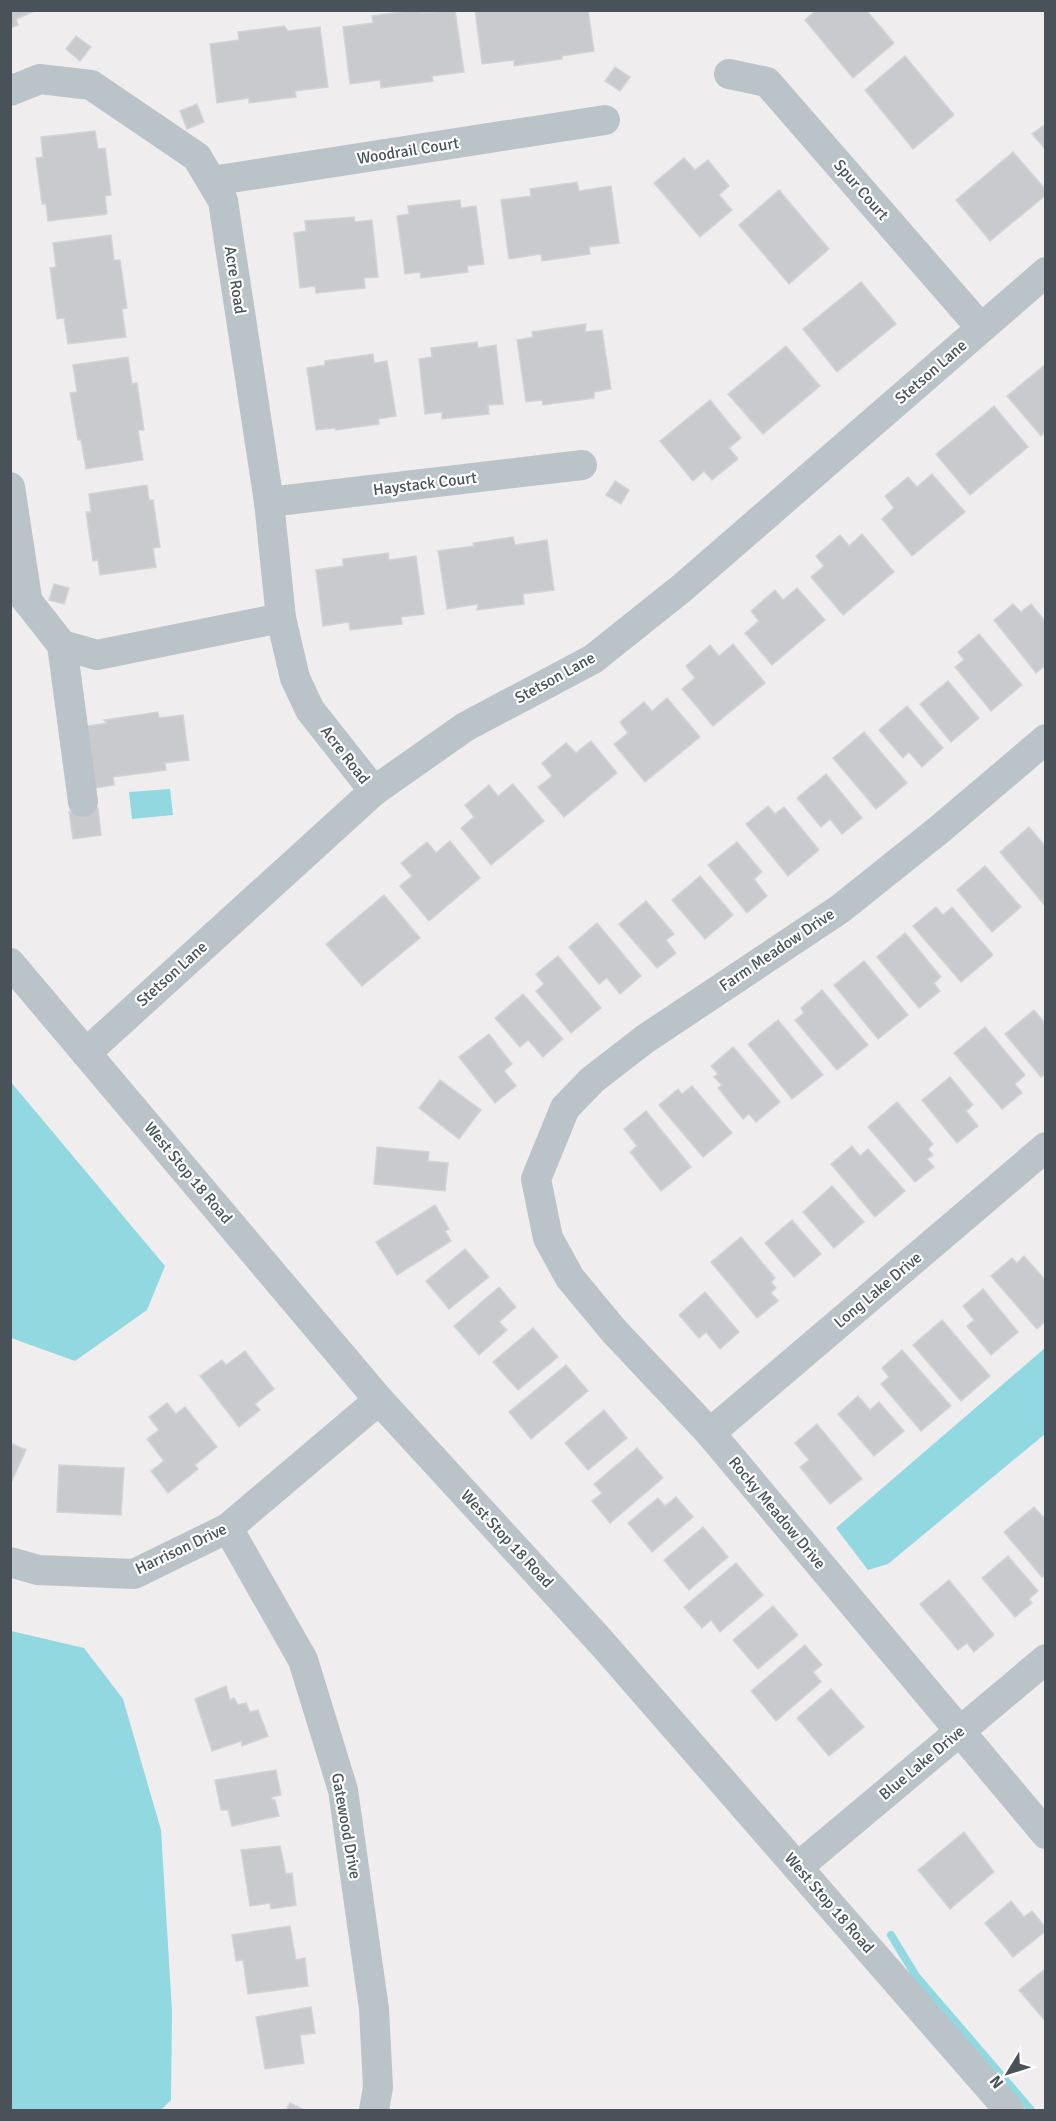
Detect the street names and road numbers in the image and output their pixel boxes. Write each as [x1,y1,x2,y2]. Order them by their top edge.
street label: Woodrail Court [356,133,461,169]
street label: Spur Court [829,156,893,225]
street label: Acre Road [220,245,250,315]
street label: Stetson Lane [891,335,971,409]
street label: Haystack Court [372,468,478,500]
street label: Stetson Lane [511,648,599,708]
street label: Acre Road [316,722,374,788]
street label: Farm Meadow Drive [716,904,838,996]
street label: Stetson Lane [132,937,212,1011]
street label: West Stop 18 Road [140,1118,236,1228]
street label: Long Lake Drive [830,1248,926,1332]
street label: Rocky Meadow Drive [724,1453,830,1573]
street label: West Stop 18 Road [456,1486,558,1592]
street label: Harrison Drive [132,1519,230,1579]
street label: Blue Lake Drive [875,1721,969,1805]
street label: Gatewood Drive [327,1771,365,1881]
street label: West Stop 18 Road [780,1849,878,1957]

